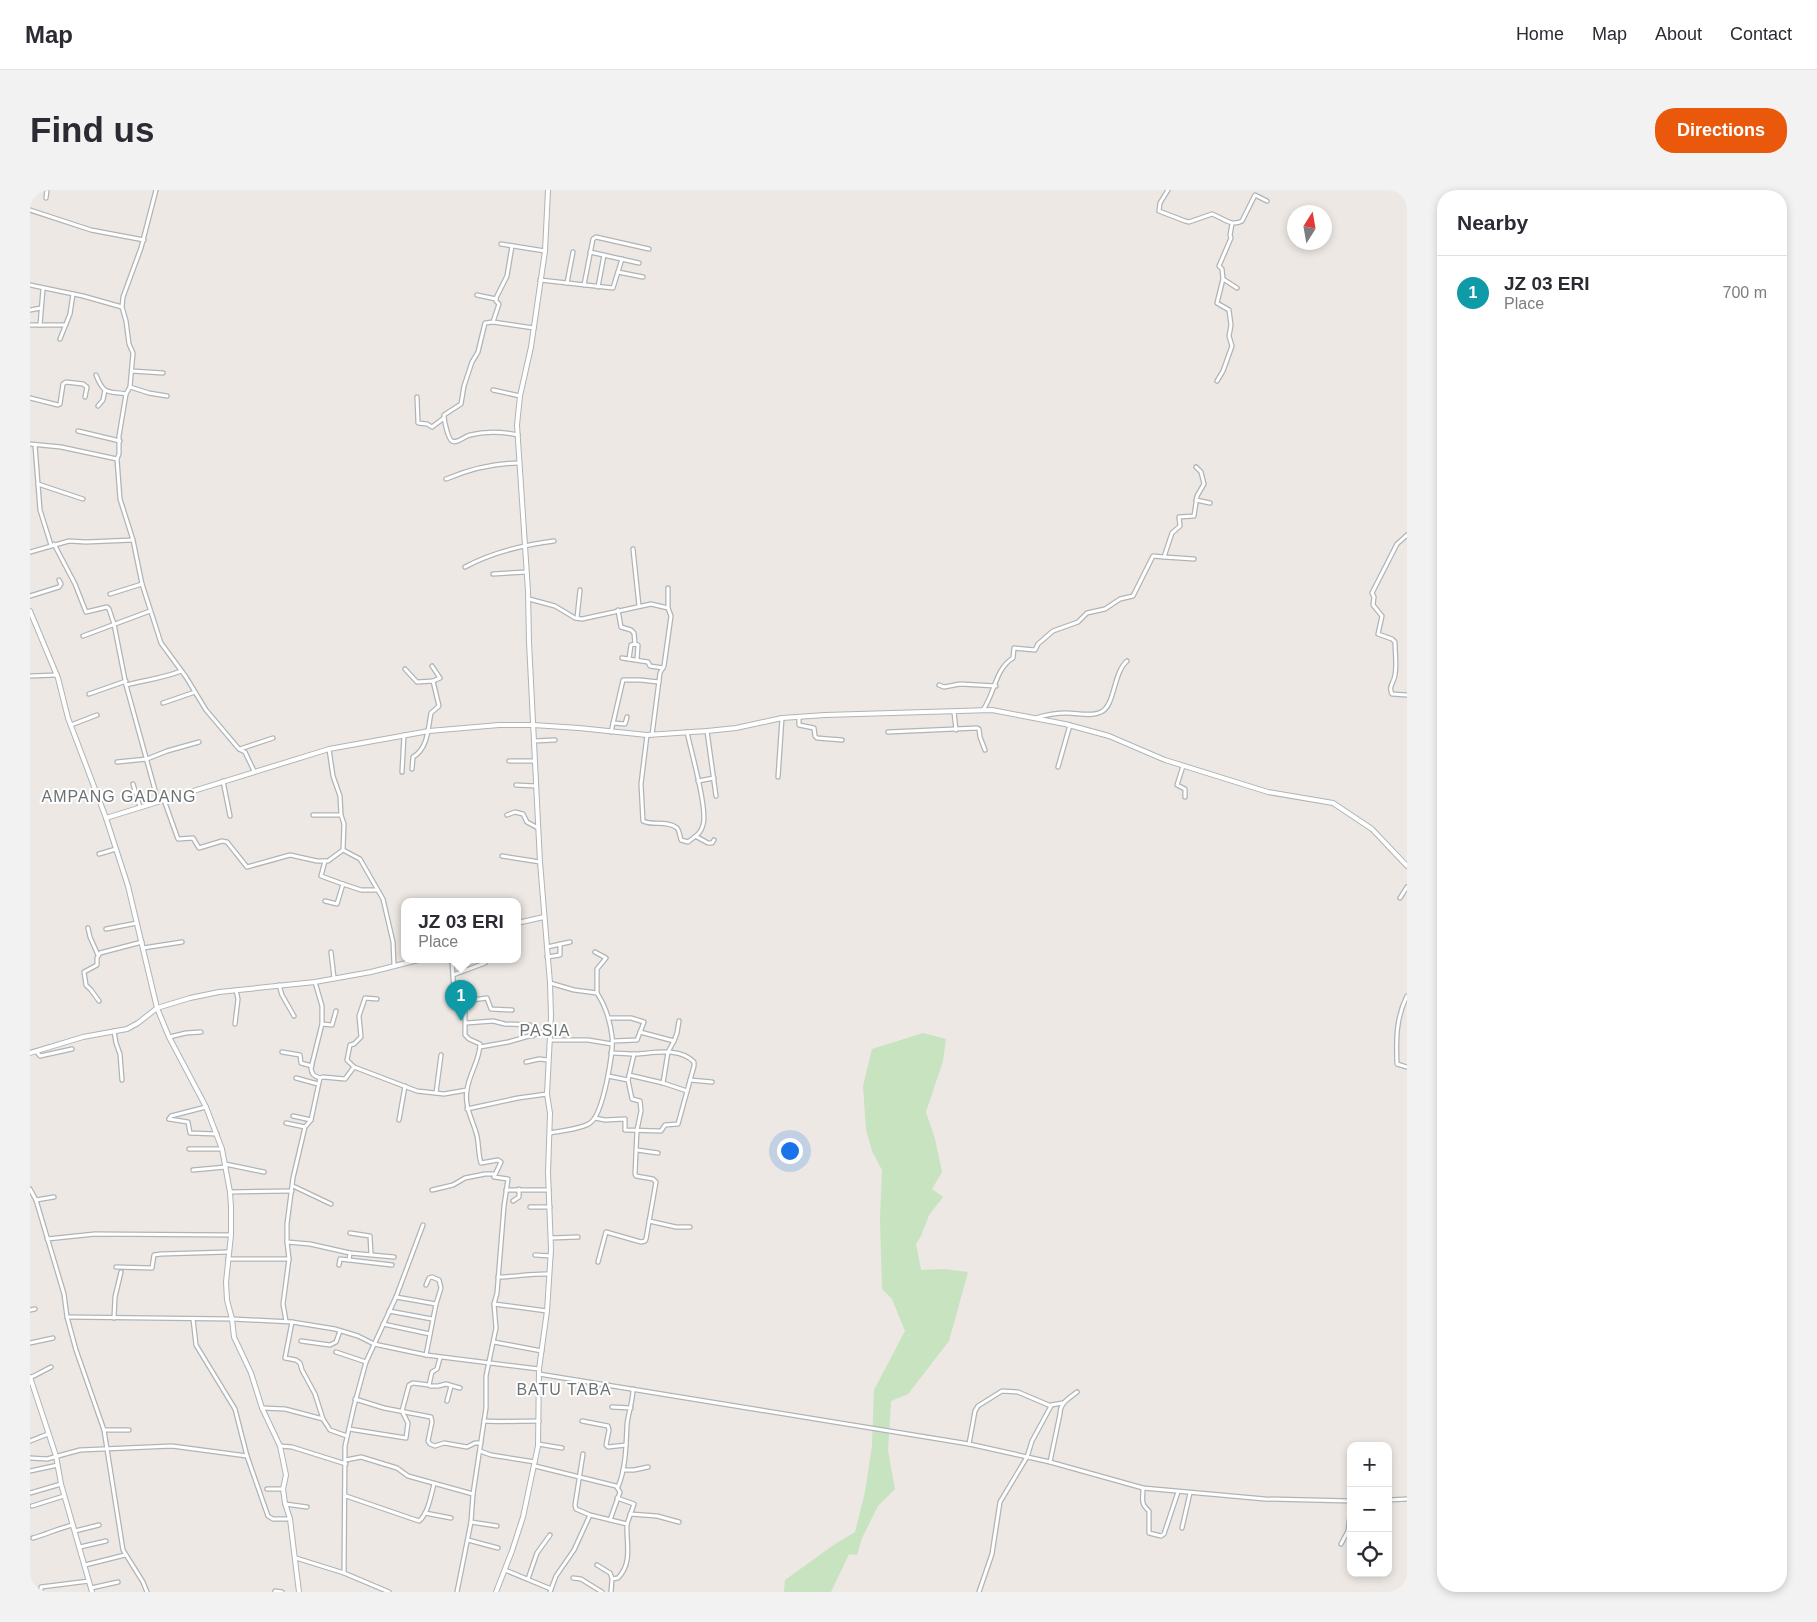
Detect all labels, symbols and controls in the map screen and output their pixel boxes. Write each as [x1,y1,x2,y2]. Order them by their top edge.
text: Map [25,21,73,48]
text: Home [1516,24,1564,44]
text: Map [1592,24,1627,44]
text: About [1655,24,1702,44]
text: Contact [1730,24,1792,44]
button: Directions [1655,108,1787,153]
text: Find us [30,110,154,149]
north arrow [1287,205,1332,250]
text: Nearby [1457,211,1528,234]
text: JZ 03 ERI [1504,273,1590,294]
text: 1 [1469,284,1477,301]
text: 700 m [1723,284,1767,301]
text: Place [1504,295,1544,312]
district label: AMPANG GADANG [42,788,196,805]
popup [401,898,521,963]
text: JZ 03 ERI [418,911,504,932]
text: Place [418,933,458,950]
pin: 1 [445,980,477,1021]
district label: PASIA [520,1022,570,1039]
your location [777,1138,803,1164]
district label: BATU TABA [516,1381,612,1398]
map controls [1347,1442,1392,1577]
button: + [1347,1442,1392,1487]
button: − [1347,1487,1392,1532]
button: locate [1347,1532,1392,1577]

